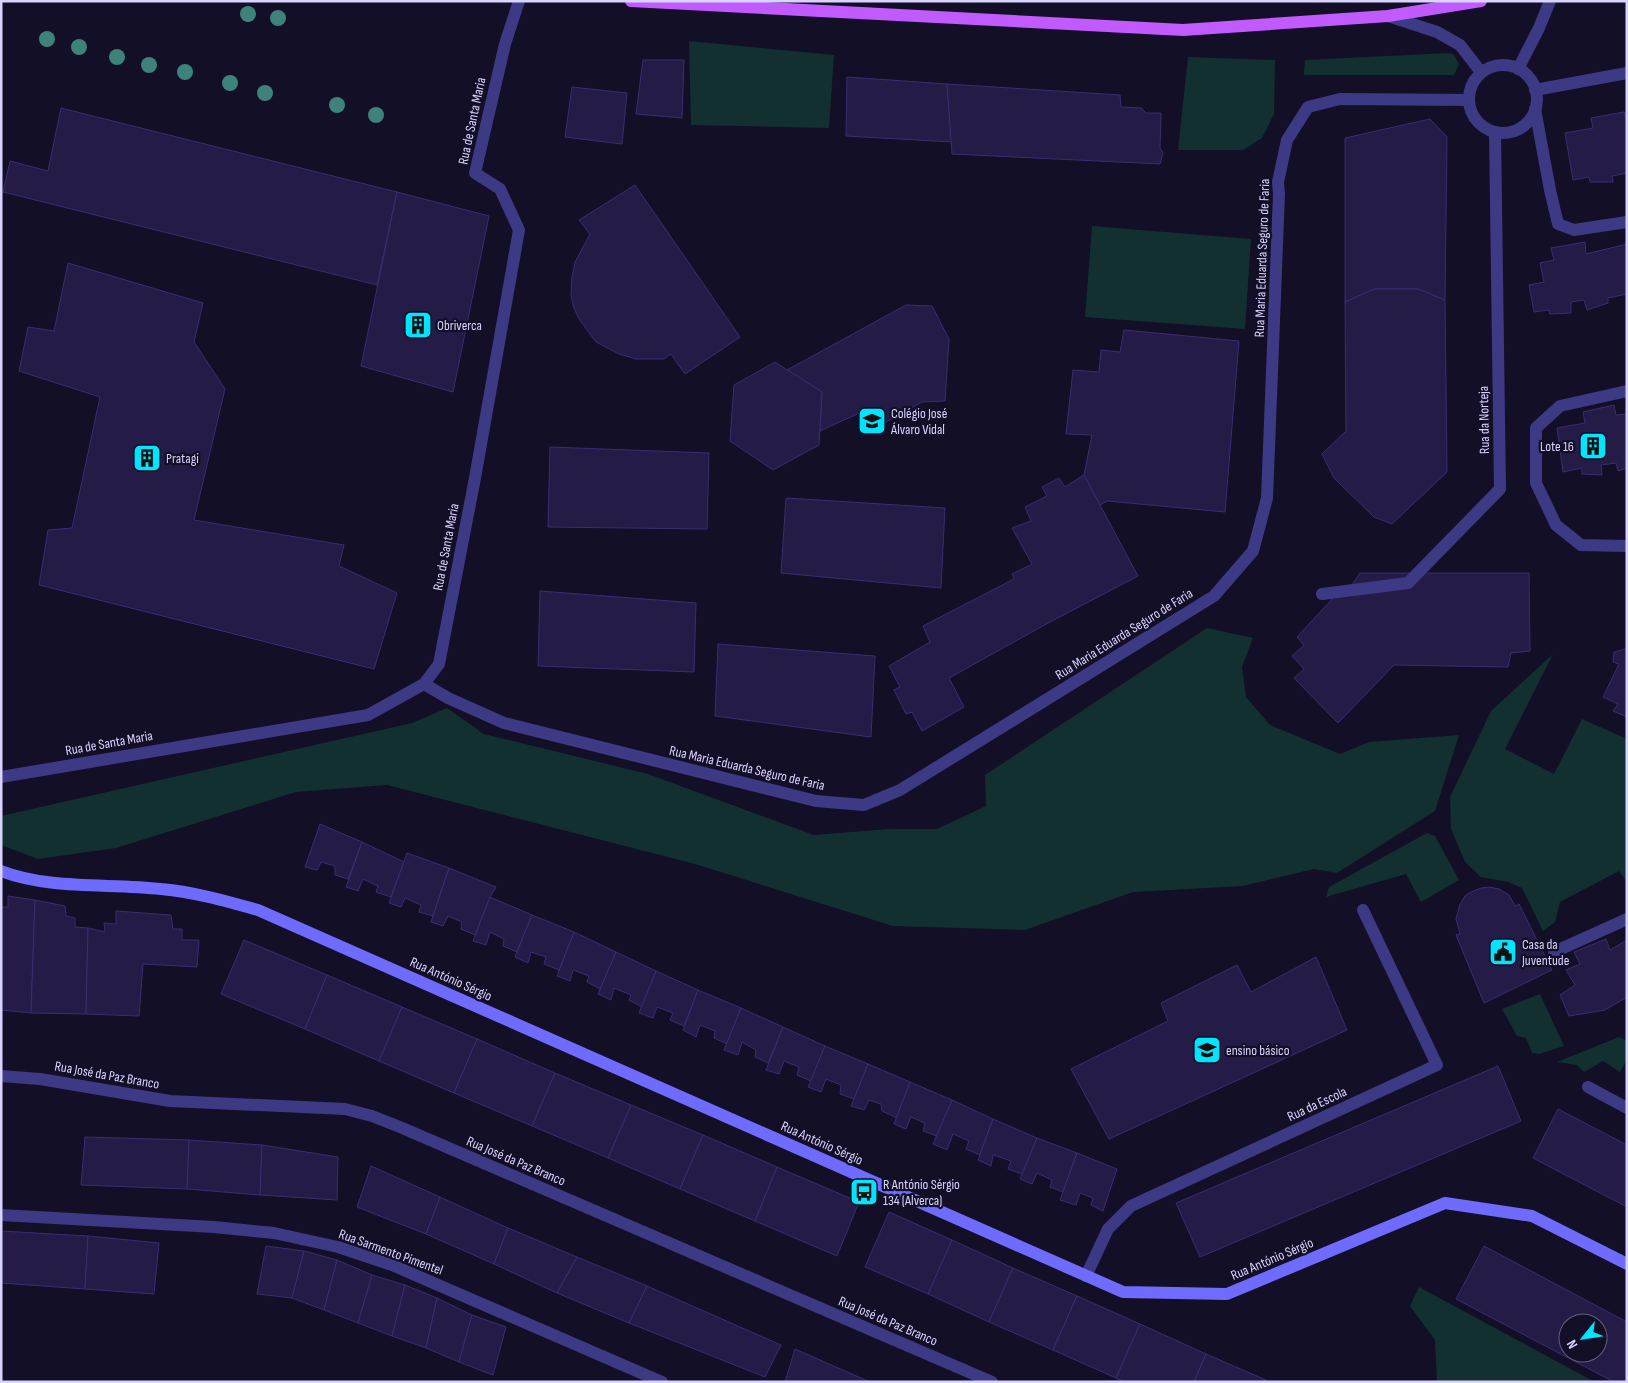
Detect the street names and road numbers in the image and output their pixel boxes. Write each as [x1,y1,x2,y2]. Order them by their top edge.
street label: Rua de Santa Maria [454,76,490,166]
street label: Rua Maria Eduarda Seguro de Faria [1251,178,1273,338]
street label: Rua da Norteja [1475,386,1493,454]
street label: Rua de Santa Maria [429,502,463,592]
street label: Rua Maria Eduarda Seguro de Faria [1052,585,1196,683]
street label: Rua de Santa Maria [64,727,154,759]
street label: Rua Maria Eduarda Seguro de Faria [668,742,826,794]
street label: Rua António Sérgio [407,953,495,1005]
street label: Rua José da Paz Branco [53,1057,161,1093]
street label: Rua da Escola [1285,1083,1349,1125]
street label: Rua António Sérgio [778,1117,866,1169]
street label: Rua José da Paz Branco [464,1132,568,1190]
street label: Rua Sarmento Pimentel [336,1225,446,1279]
street label: Rua António Sérgio [1228,1234,1316,1284]
street label: Rua José da Paz Branco [836,1292,940,1350]

